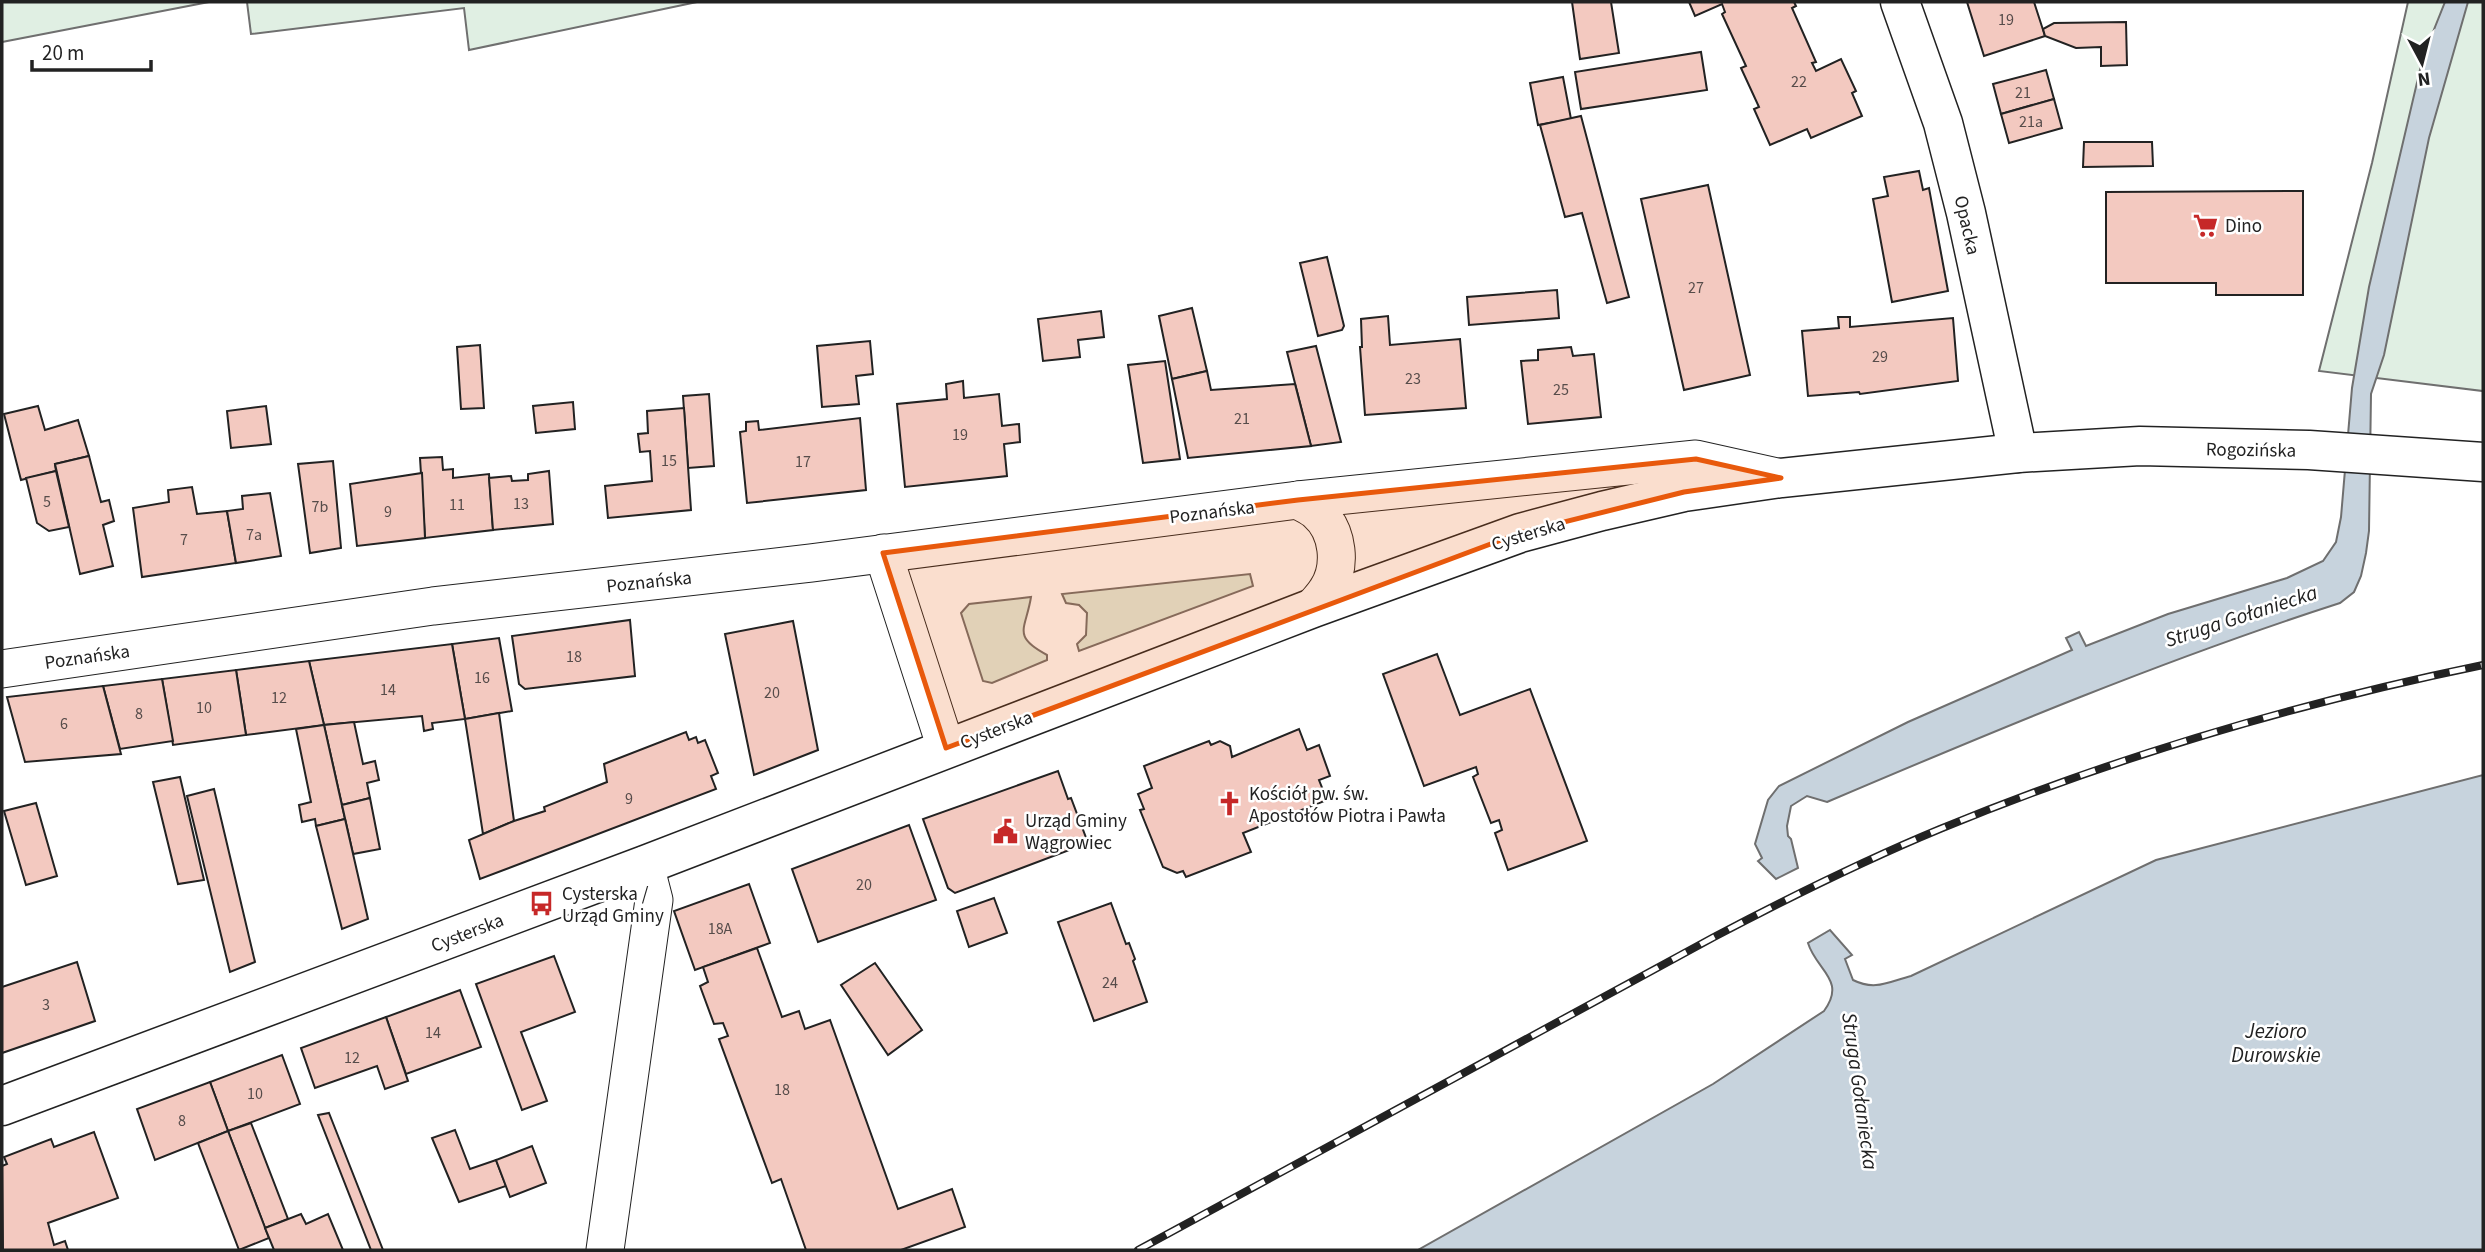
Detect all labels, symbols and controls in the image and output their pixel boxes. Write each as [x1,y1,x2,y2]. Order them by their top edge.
house number: 19 [1998,9,2014,31]
scale bar [32,28,150,72]
north arrow [2387,28,2457,98]
text: 20 m [42,38,84,68]
text: N [2416,64,2432,93]
house number: 22 [1791,71,1807,93]
house number: 21 [2015,82,2031,104]
house number: 21a [2019,111,2043,133]
street label: Opacka [1947,193,1986,258]
supermarket icon: Dino [2191,211,2219,239]
place label: Dino [2225,213,2262,240]
house number: 27 [1688,277,1704,299]
house number: 29 [1872,346,1888,368]
house number: 23 [1405,368,1421,390]
house number: 25 [1553,379,1569,401]
house number: 21 [1234,408,1250,430]
house number: 19 [952,424,968,446]
street label: Rogozińska [2206,436,2296,465]
house number: 15 [661,450,677,472]
house number: 17 [795,451,811,473]
house number: 5 [43,491,51,513]
house number: 13 [513,493,529,515]
house number: 11 [449,494,465,516]
street label: Poznańska [1168,494,1256,531]
house number: 7b [312,496,329,518]
house number: 9 [384,501,392,523]
street label: Cysterska [1488,510,1569,558]
house number: 7a [246,524,262,546]
house number: 7 [180,529,188,551]
street label: Poznańska [605,565,693,600]
water label: Struga Gołaniecka [2161,577,2321,655]
street label: Poznańska [43,638,132,677]
house number: 18 [566,646,582,668]
house number: 16 [474,667,490,689]
house number: 14 [380,679,396,701]
house number: 20 [764,682,780,704]
house number: 12 [271,687,287,709]
house number: 10 [196,697,212,719]
house number: 8 [135,703,143,725]
street label: Cysterska [956,704,1037,757]
house number: 6 [60,713,68,735]
place label: Kościół pw. św. Apostołów Piotra i Pawła [1249,781,1446,830]
house number: 9 [625,788,633,810]
church icon: Kościół pw. św. Apostołów Piotra i Pawła [1215,790,1243,818]
place label: Urząd Gminy Wągrowiec [1025,808,1127,857]
public building icon: Urząd Gminy Wągrowiec [991,817,1019,845]
house number: 20 [856,874,872,896]
place label: Cysterska / Urząd Gminy [562,881,664,930]
bus stop icon: Cysterska / Urząd Gminy [528,890,556,918]
street label: Cysterska [427,907,508,960]
house number: 18A [708,918,733,940]
house number: 24 [1102,972,1118,994]
house number: 3 [42,994,50,1016]
water label: Struga Gołaniecka [1834,1010,1886,1172]
water label: Jezioro Durowskie [2231,1016,2321,1070]
house number: 14 [425,1022,441,1044]
house number: 12 [344,1047,360,1069]
house number: 18 [774,1079,790,1101]
house number: 10 [247,1083,263,1105]
house number: 8 [178,1110,186,1132]

